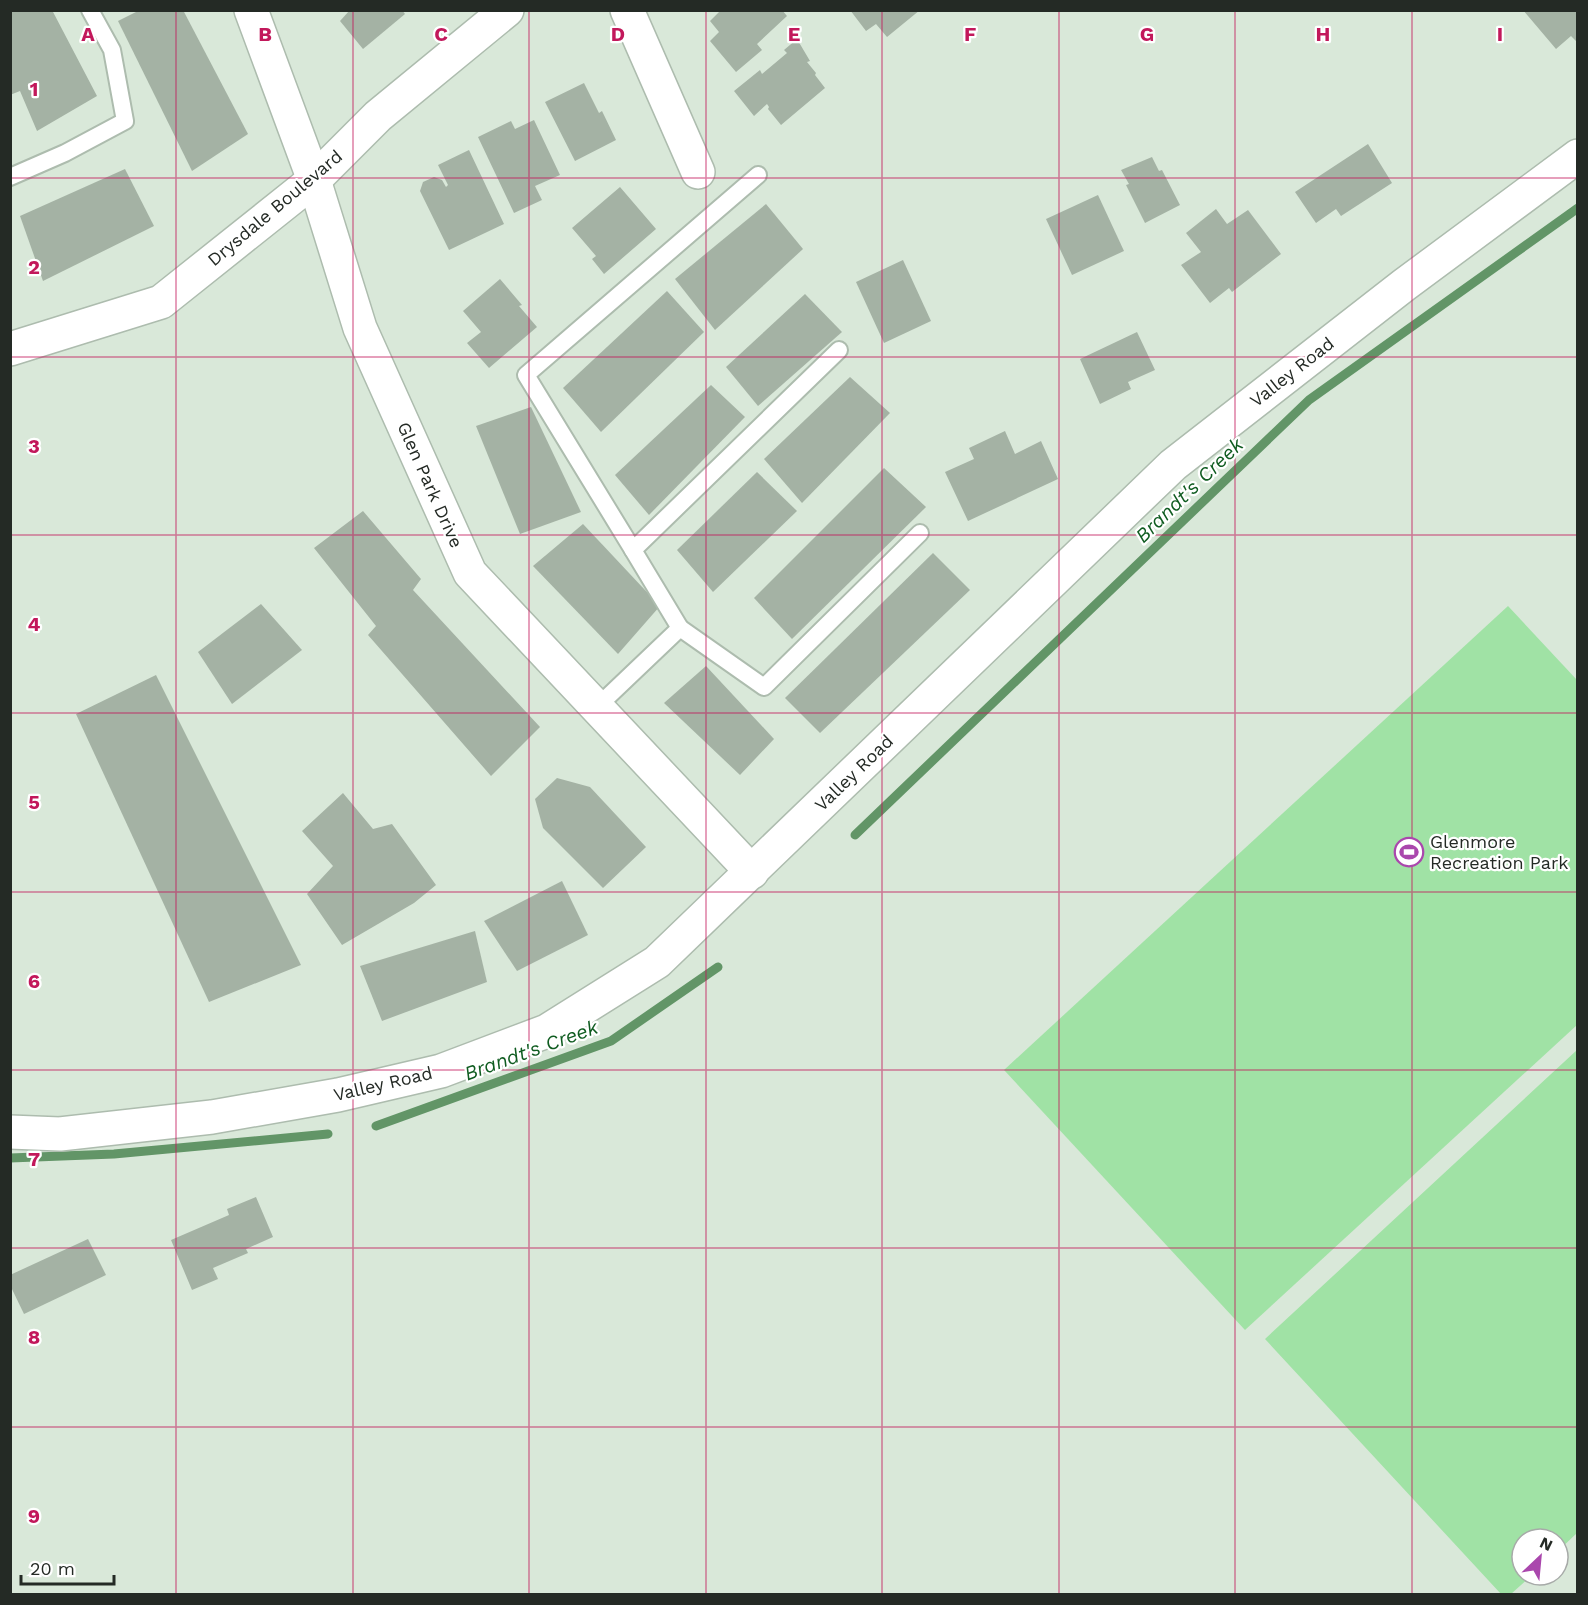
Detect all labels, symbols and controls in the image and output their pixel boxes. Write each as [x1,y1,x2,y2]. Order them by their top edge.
text: A [81,22,95,46]
text: B [258,22,272,46]
text: C [434,22,448,46]
text: D [611,22,625,46]
text: E [788,22,800,46]
text: F [964,22,976,46]
text: G [1140,22,1154,46]
text: H [1316,22,1330,46]
text: I [1497,22,1503,46]
text: 1 [30,77,38,101]
street label: Drysdale Boulevard [203,145,346,270]
text: 2 [28,255,40,279]
street label: Valley Road [1246,332,1338,411]
street label: Glen Park Drive [393,419,468,551]
water label: Brandt's Creek [1130,432,1249,548]
text: 3 [28,434,40,458]
text: 4 [28,612,41,636]
street label: Valley Road [810,730,897,815]
text: 5 [28,790,40,814]
place label: Glenmore Recreation Park [1430,831,1569,873]
sports icon: Glenmore Recreation Park [1393,836,1425,868]
text: 6 [28,969,40,993]
water label: Brandt's Creek [461,1014,602,1085]
street label: Valley Road [331,1062,434,1105]
text: 7 [28,1147,40,1171]
text: 8 [28,1325,40,1349]
text: 9 [28,1504,40,1528]
north arrow [1510,1527,1570,1587]
text: N [1537,1533,1556,1555]
scale bar [21,1548,114,1586]
text: 20 m [30,1558,75,1579]

